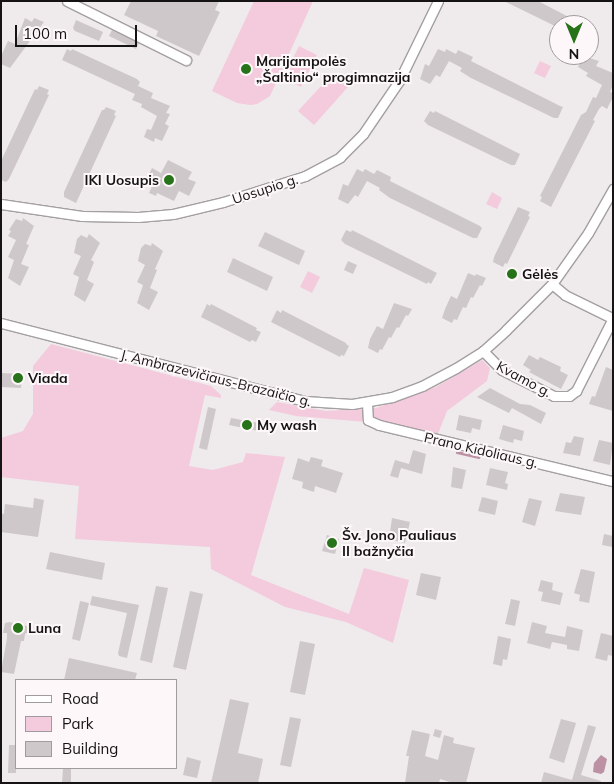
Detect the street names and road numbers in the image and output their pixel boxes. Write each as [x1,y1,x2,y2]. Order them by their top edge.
street label: Uosupio g. [230,170,300,208]
street label: J. Ambrazevičiaus-Brazaičio g. [119,346,313,410]
street label: Kvamo g. [494,358,554,400]
street label: Prano Kidoliaus g. [422,429,540,471]

